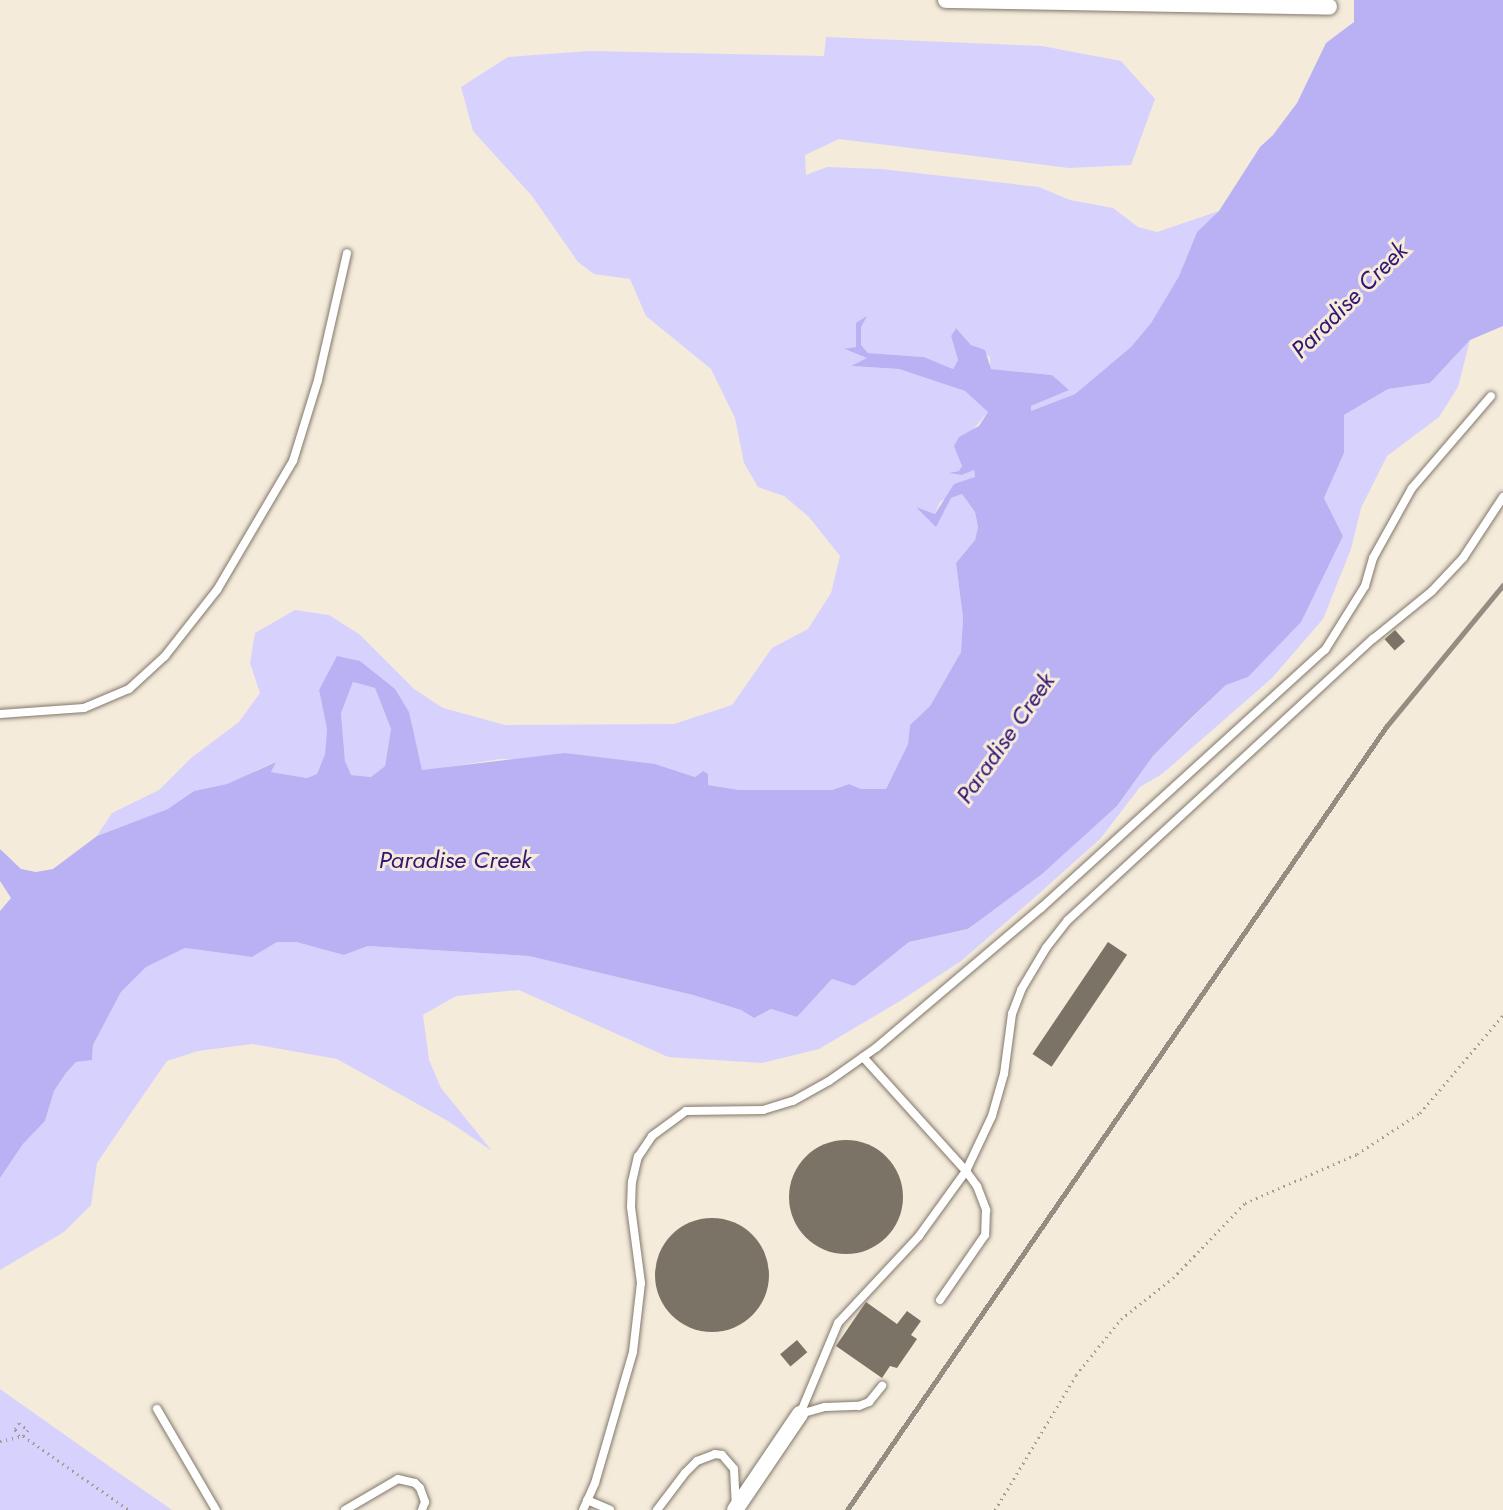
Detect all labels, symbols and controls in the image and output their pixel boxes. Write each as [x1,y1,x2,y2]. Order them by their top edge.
water label: Paradise Creek [1285,236,1413,364]
water label: Paradise Creek [950,667,1060,809]
water label: Paradise Creek [379,846,531,874]

